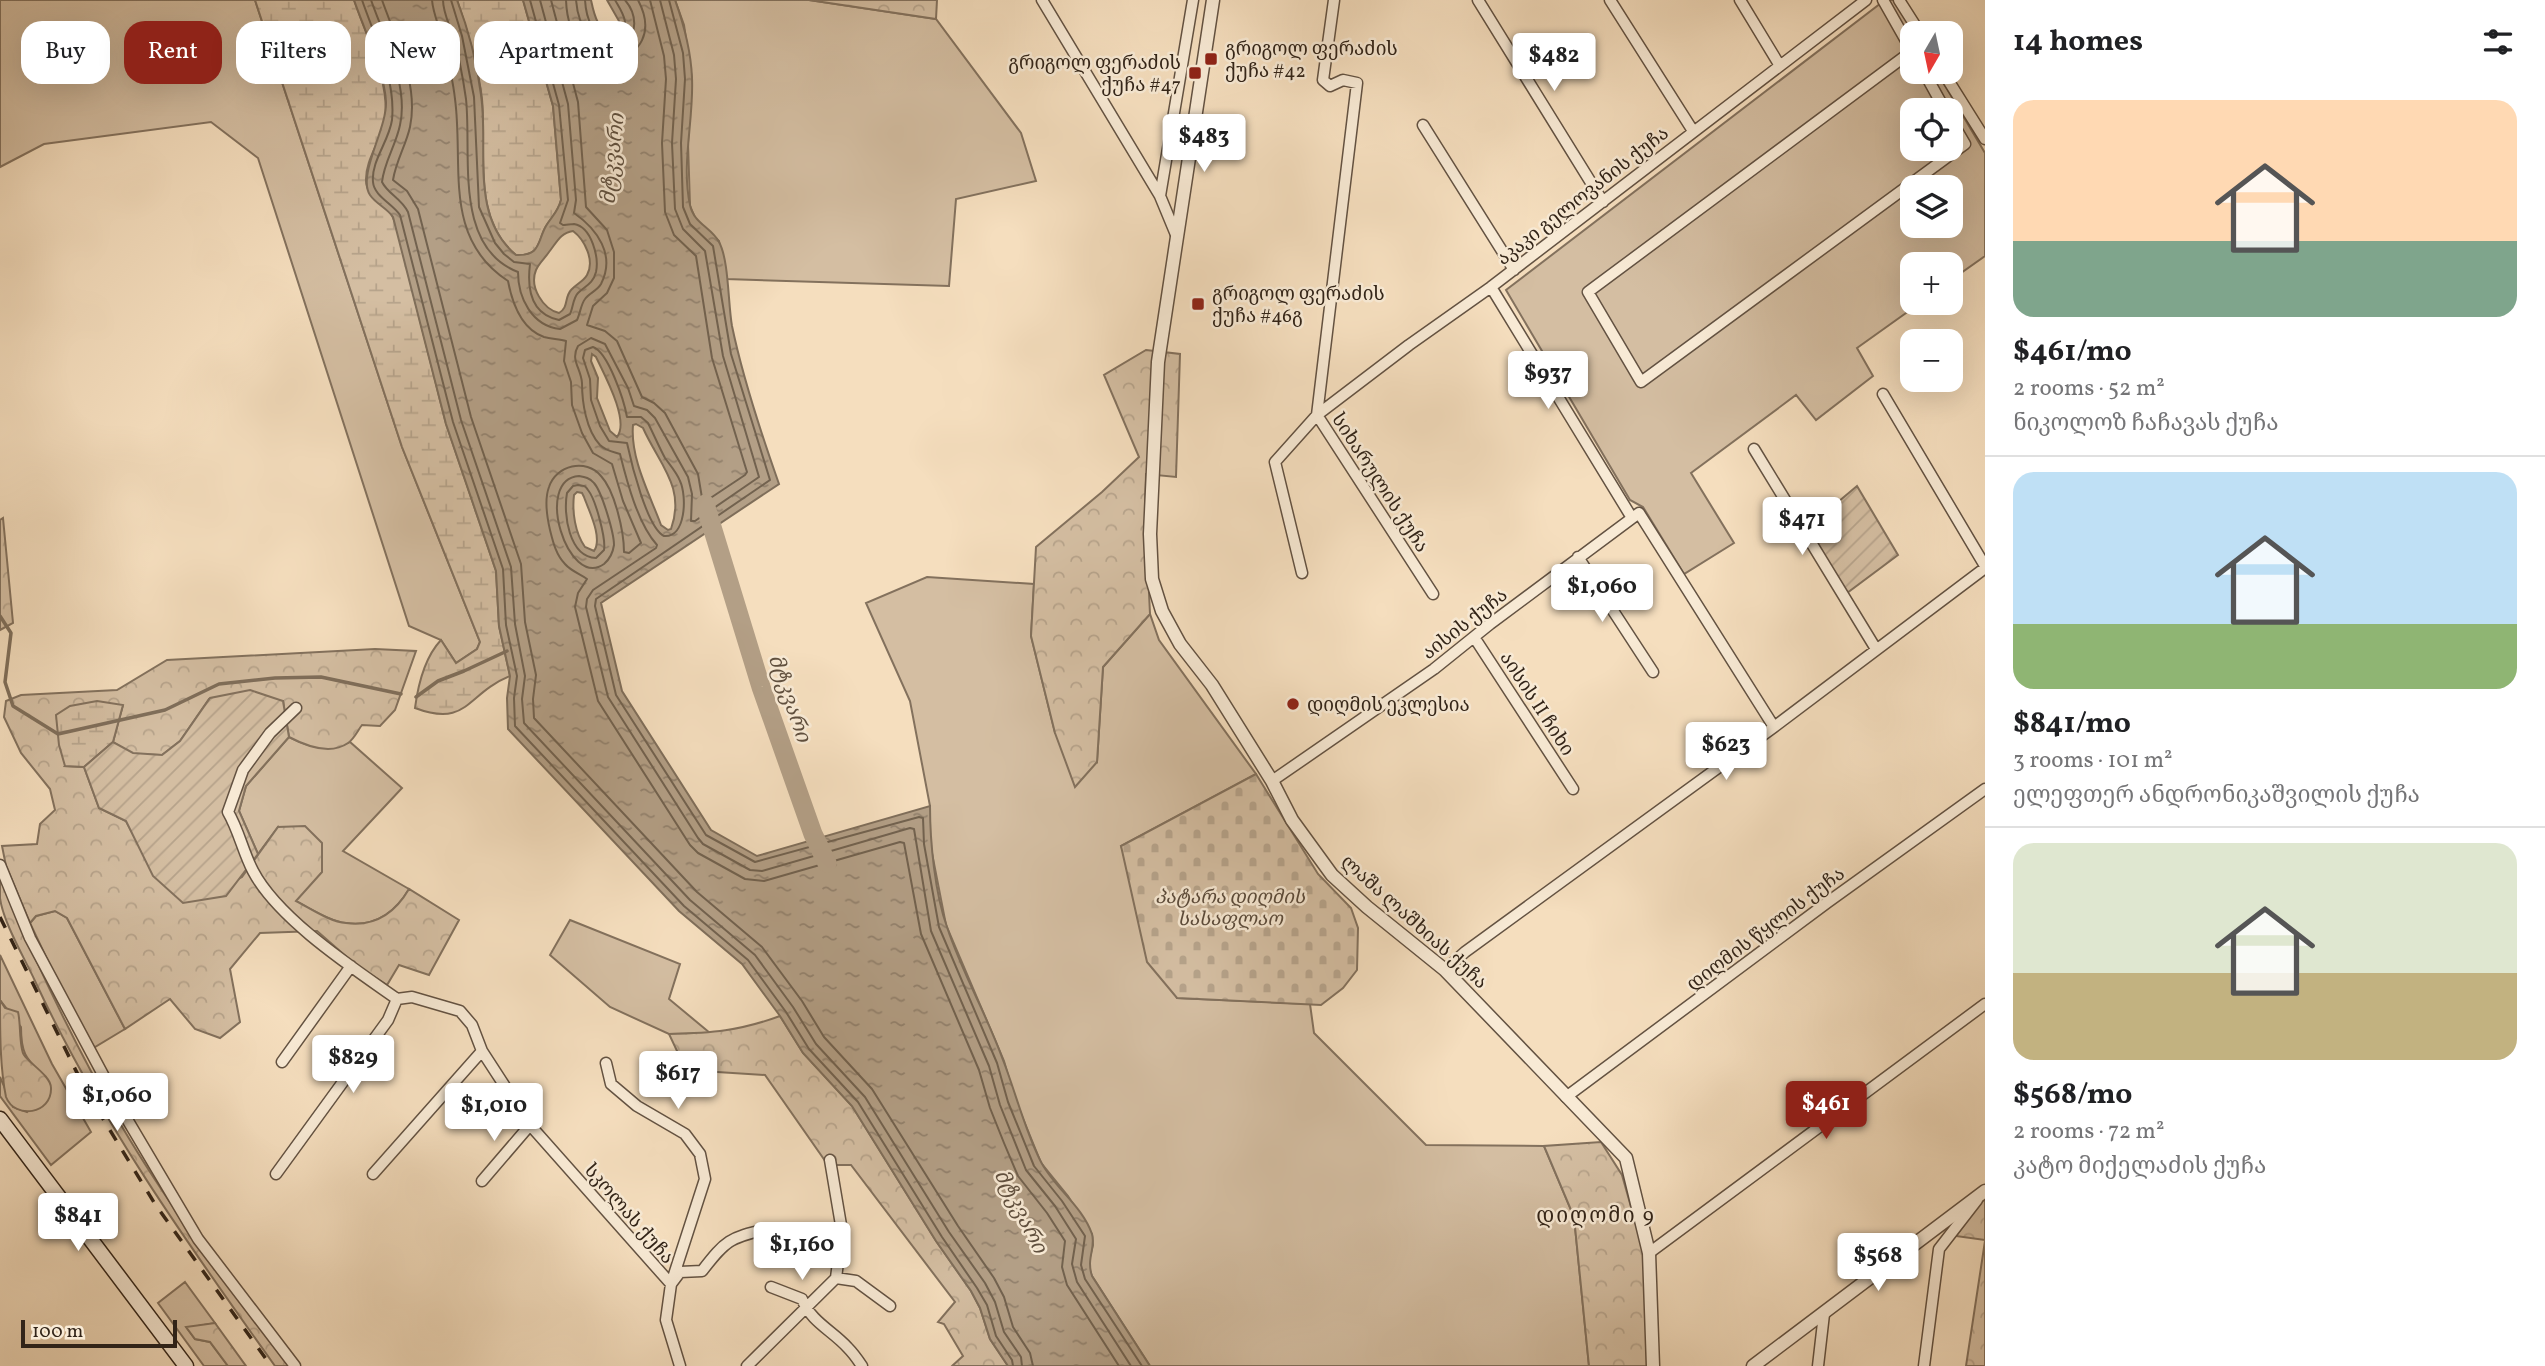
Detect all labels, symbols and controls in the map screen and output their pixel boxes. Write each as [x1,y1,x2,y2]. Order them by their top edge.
chip: Buy [21,21,110,84]
chip: Rent [124,21,222,84]
chip: Filters [236,21,351,84]
chip: New [365,21,460,84]
chip: Apartment [474,21,638,84]
north arrow [1900,21,1964,84]
map controls [1900,21,1963,392]
text: 14 homes [2013,21,2143,63]
icon: filters [2479,23,2517,61]
pin: $482 [1513,34,1595,93]
place label: გრიგოლ ფერაძის ქუჩა #42 [1225,37,1398,85]
text: $482 [1529,40,1579,72]
place label: გრიგოლ ფერაძის ქუჩა #47 [1008,51,1181,99]
marker: გრიგოლ ფერაძის ქუჩა #42 [1203,51,1219,67]
marker: გრიგოლ ფერაძის ქუჩა #47 [1187,65,1203,81]
button: locate [1900,98,1963,161]
water label: მტკვარი [594,111,633,206]
pin: $483 [1163,114,1245,174]
text: $483 [1179,121,1229,153]
street label: აკაკი გელოვანის ქუჩა [1492,121,1675,272]
icon: home [2202,145,2328,271]
button: layers [1900,175,1963,238]
button: + [1900,252,1963,315]
place label: გრიგოლ ფერაძის ქუჩა #46გ [1212,282,1385,330]
marker: გრიგოლ ფერაძის ქუჩა #46გ [1190,296,1206,312]
button: − [1900,329,1963,392]
text: $461/mo [2013,331,2132,373]
pin: $937 [1507,352,1589,411]
text: $937 [1524,358,1572,390]
text: 2 rooms · 52 m² [2013,373,2165,405]
street label: სიხარულის ქუჩა [1324,408,1434,558]
text: ნიკოლოზ ჩაჩავას ქუჩა [2013,408,2279,440]
pin: $471 [1761,498,1843,557]
text: $471 [1779,504,1825,536]
icon: home [2202,517,2328,643]
pin: $1,060 [1545,564,1659,624]
text: $1,060 [1567,571,1637,603]
street label: აისის ქუჩა [1417,583,1514,666]
street label: აისის II ჩიხი [1493,647,1580,761]
water label: მტკვარი [760,651,817,747]
place label: დიღმის ეკლესია [1307,693,1470,719]
marker: დიღმის ეკლესია [1285,696,1301,712]
text: $841/mo [2013,703,2131,745]
pin: $623 [1685,722,1767,782]
text: $623 [1702,729,1750,761]
text: 3 rooms · 101 m² [2013,745,2173,777]
text: ელეფთერ ანდრონიკაშვილის ქუჩა [2013,780,2420,812]
street label: ლაშა ლაშხიას ქუჩა [1335,850,1493,995]
street label: დიღმის წყლის ქუჩა [1682,861,1851,998]
park label: პატარა დიღმის სასაფლაო [1155,885,1305,933]
icon: home [2202,888,2328,1014]
pin: $829 [312,1036,394,1095]
text: $829 [328,1042,378,1074]
pin: $617 [637,1052,719,1111]
text: $617 [655,1058,701,1090]
pin: $1,060 [60,1074,174,1133]
text: $568/mo [2013,1074,2132,1116]
text: $1,060 [82,1080,152,1112]
pin: $461 [1785,1082,1867,1141]
pin: $1,010 [437,1084,551,1143]
text: $461 [1802,1088,1850,1120]
text: $1,010 [461,1090,527,1122]
text: 2 rooms · 72 m² [2013,1116,2164,1148]
text: კატო მიქელაძის ქუჩა [2013,1151,2266,1183]
street label: სკოლას ქუჩა [577,1158,679,1270]
water label: მტკვარი [986,1165,1054,1260]
pin: $841 [37,1194,119,1253]
text: $841 [54,1200,102,1232]
district label: დიღომი 9 [1536,1202,1656,1231]
pin: $1,160 [745,1222,859,1282]
text: $1,160 [770,1229,834,1261]
pin: $568 [1837,1234,1919,1293]
text: $568 [1853,1240,1903,1272]
scale bar [21,1317,177,1349]
text: 100 m [32,1319,83,1345]

